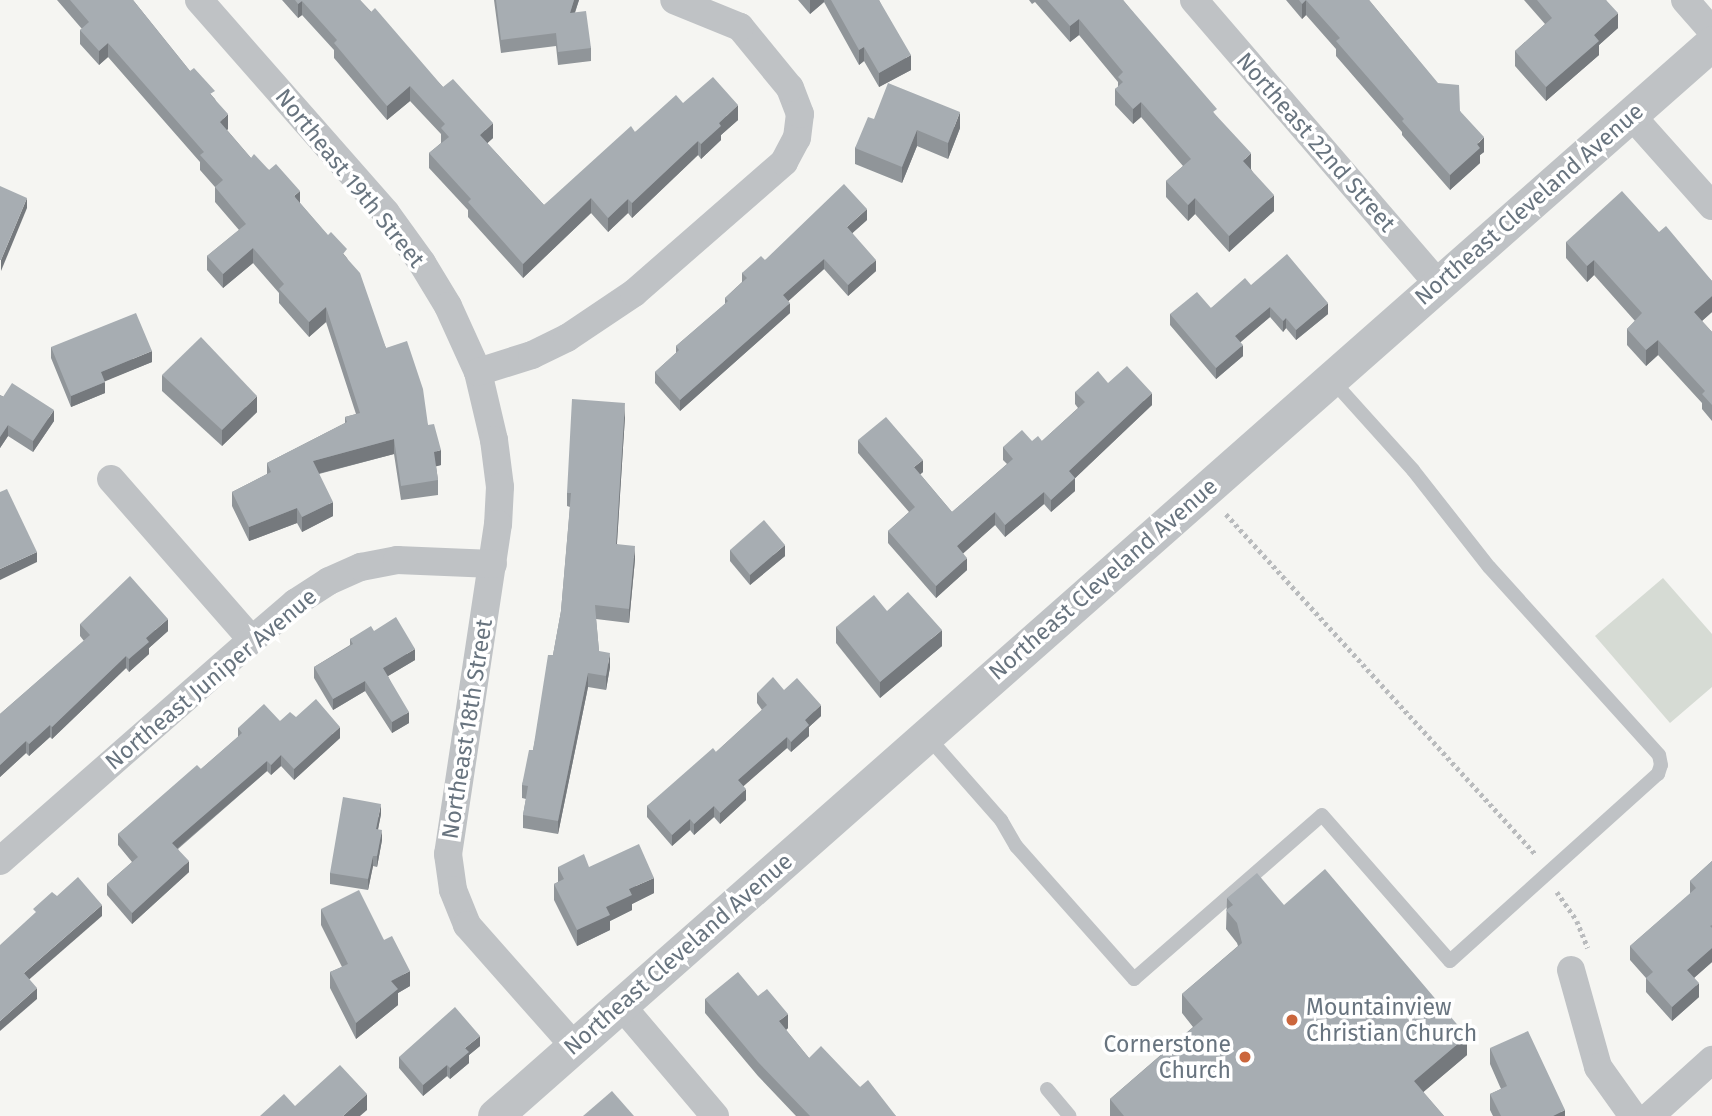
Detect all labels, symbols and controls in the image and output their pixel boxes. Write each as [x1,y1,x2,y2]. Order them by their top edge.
street label: Northeast 22nd Street [1231,47,1401,237]
street label: Northeast 19th Street [269,83,431,273]
street label: Northeast Cleveland Avenue [1409,97,1649,311]
street label: Northeast Cleveland Avenue [983,472,1223,686]
street label: Northeast Juniper Avenue [100,582,322,776]
street label: Northeast 18th Street [436,617,498,841]
street label: Northeast Cleveland Avenue [558,847,798,1061]
place label: Mountainview Christian Church [1306,993,1477,1047]
marker: Mountainview Christian Church [1284,1012,1300,1028]
place label: Cornerstone Church [1104,1030,1231,1084]
marker: Cornerstone Church [1237,1049,1253,1065]

